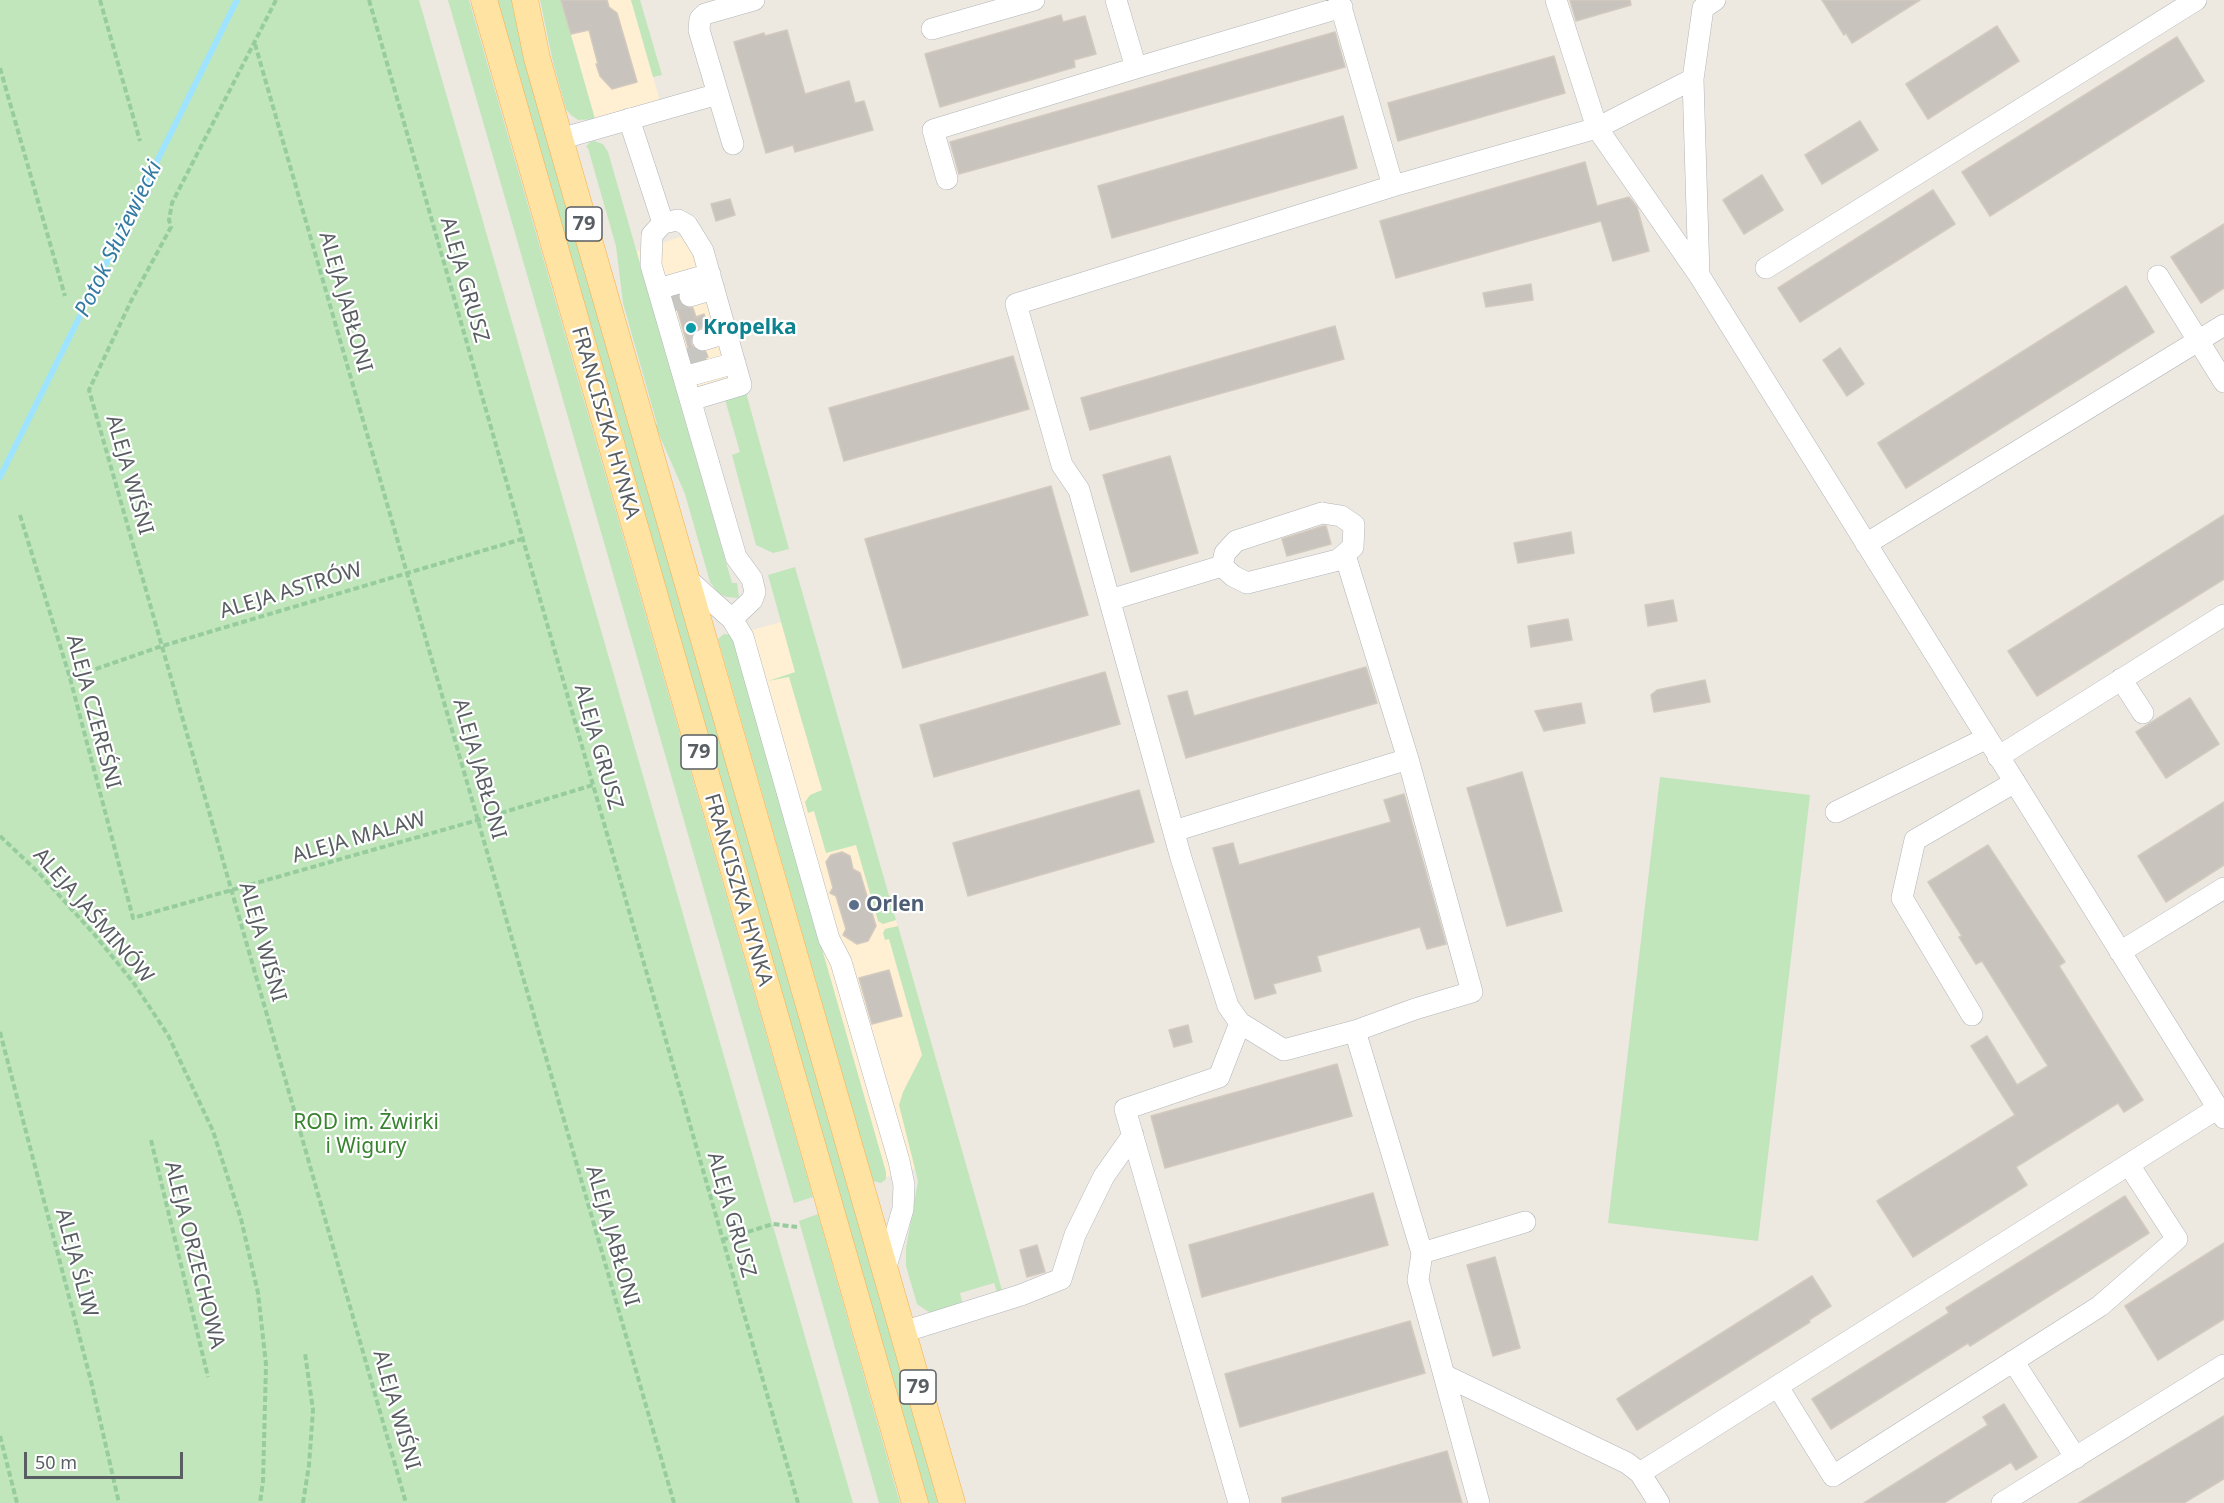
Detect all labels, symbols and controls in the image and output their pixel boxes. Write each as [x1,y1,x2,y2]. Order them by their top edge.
water label: Potok Służewiecki [70,157,168,321]
road number: 79 [566,207,602,241]
street label: ALEJA GRUSZ [434,214,494,346]
street label: ALEJA JABŁONI [313,229,377,375]
place label: Kropelka [703,315,797,341]
marker: Kropelka [684,321,698,335]
street label: FRANCISZKA HYNKA [565,324,645,522]
street label: ALEJA WIŚNI [100,412,158,538]
street label: ALEJA ASTRÓW [217,557,365,625]
street label: ALEJA CZEREŚNI [60,632,126,792]
street label: ALEJA GRUSZ [568,681,628,813]
street label: ALEJA JABŁONI [447,696,511,842]
road number: 79 [681,735,717,769]
street label: FRANCISZKA HYNKA [698,791,778,989]
street label: ALEJA MALAW [289,807,429,869]
street label: ALEJA JAŚMINÓW [28,843,158,989]
street label: ALEJA WIŚNI [233,879,291,1005]
place label: Orlen [866,892,924,918]
marker: Orlen [847,898,861,912]
park label: ROD im. Żwirki i Wigury [293,1110,439,1160]
street label: ALEJA GRUSZ [701,1149,761,1281]
street label: ALEJA ORZECHOWA [159,1159,229,1351]
street label: ALEJA JABŁONI [580,1163,644,1309]
street label: ALEJA ŚLIW [49,1206,103,1320]
street label: ALEJA WIŚNI [367,1347,425,1473]
road number: 79 [900,1370,936,1404]
scale bar [27,1440,186,1478]
text: 50 m [35,1450,77,1474]

